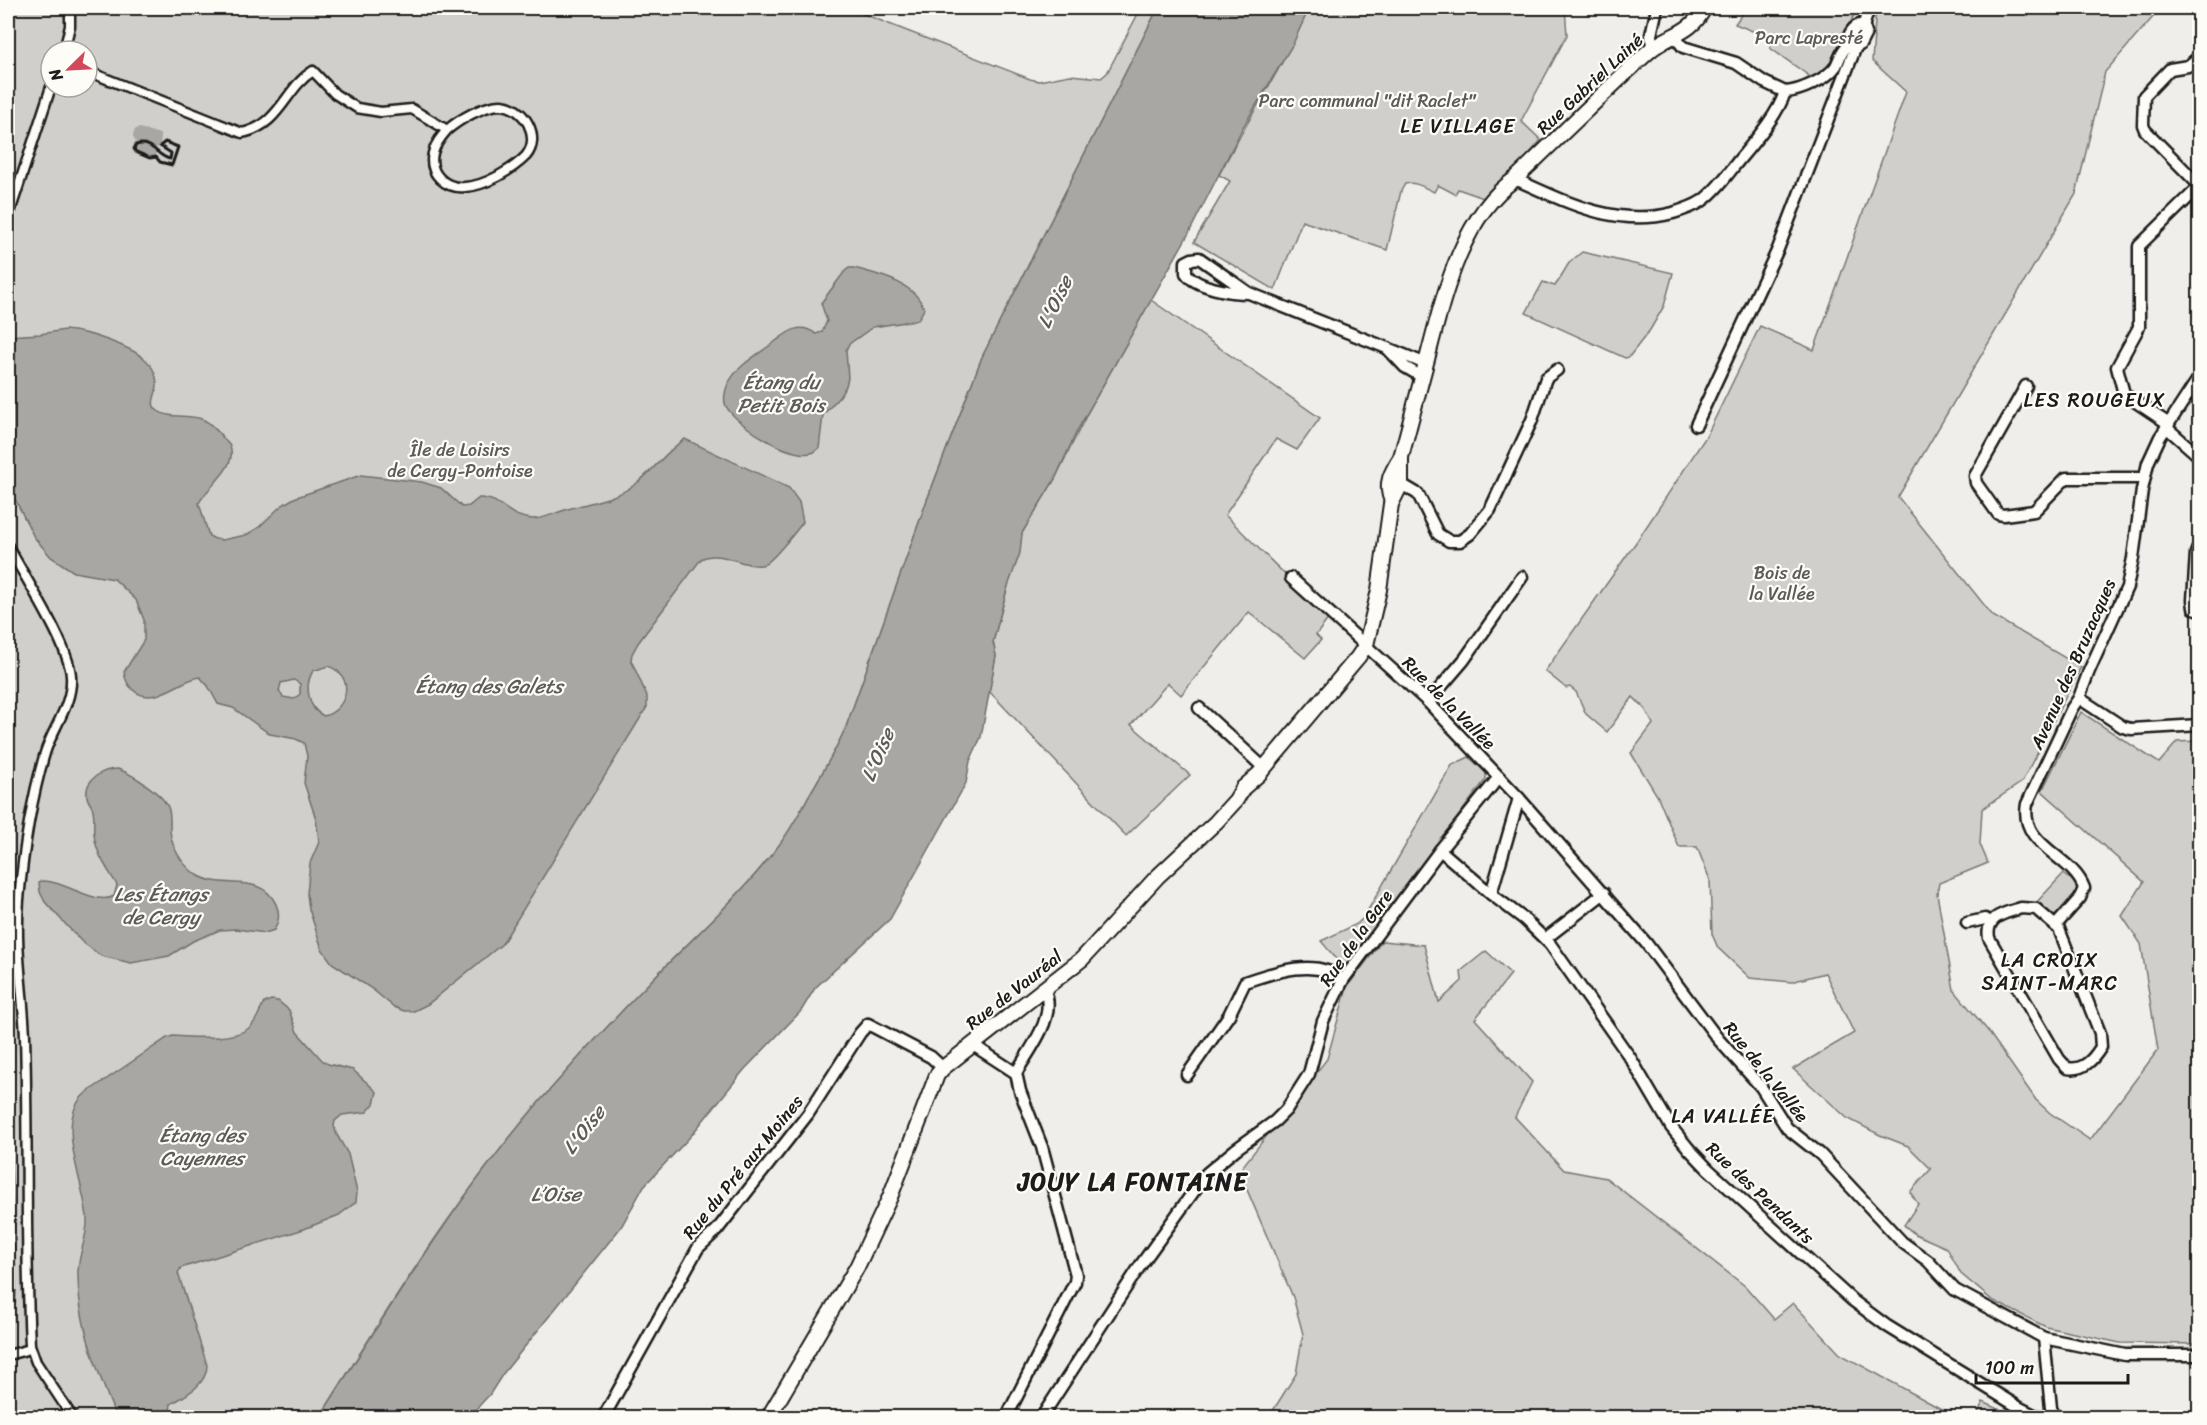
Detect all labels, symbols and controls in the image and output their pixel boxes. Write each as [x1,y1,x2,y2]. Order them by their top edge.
park label: Parc Lapresté [1755,22,1863,54]
street label: Rue Gabriel Lainé [1529,25,1651,143]
north arrow [39,39,99,99]
text: N [40,63,72,87]
park label: Parc communal "dit Raclet" [1259,85,1477,117]
district label: LE VILLAGE [1400,109,1516,144]
water label: L'Oise [1027,268,1083,334]
water label: Étang du Petit Bois [737,365,827,423]
district label: LES ROUGEUX [2024,383,2166,418]
park label: Île de Loisirs de Cergy-Pontoise [387,434,533,487]
park label: Bois de la Vallée [1749,557,1815,610]
street label: Avenue des Bruzacques [2021,573,2125,755]
street label: Rue de la Vallée [1394,648,1504,758]
water label: Étang des Galets [415,669,566,704]
water label: L'Oise [851,721,905,787]
water label: Les Étangs de Cergy [114,877,211,935]
street label: Rue de la Gare [1311,882,1402,993]
street label: Rue de Vauréal [958,941,1070,1038]
district label: LA CROIX SAINT-MARC [1982,943,2118,1001]
street label: Rue de la Vallée [1715,1014,1817,1130]
street label: Rue du Pré aux Moines [674,1087,812,1247]
water label: L'Oise [553,1096,616,1162]
district label: LA VALLÉE [1671,1099,1775,1134]
water label: Étang des Cayennes [159,1118,248,1176]
street label: Rue des Pendants [1698,1134,1822,1253]
district label: JOUY LA FONTAINE [1016,1161,1248,1203]
water label: L’Oise [531,1177,583,1212]
scale bar [1976,1347,2128,1385]
text: 100 m [1985,1352,2034,1384]

